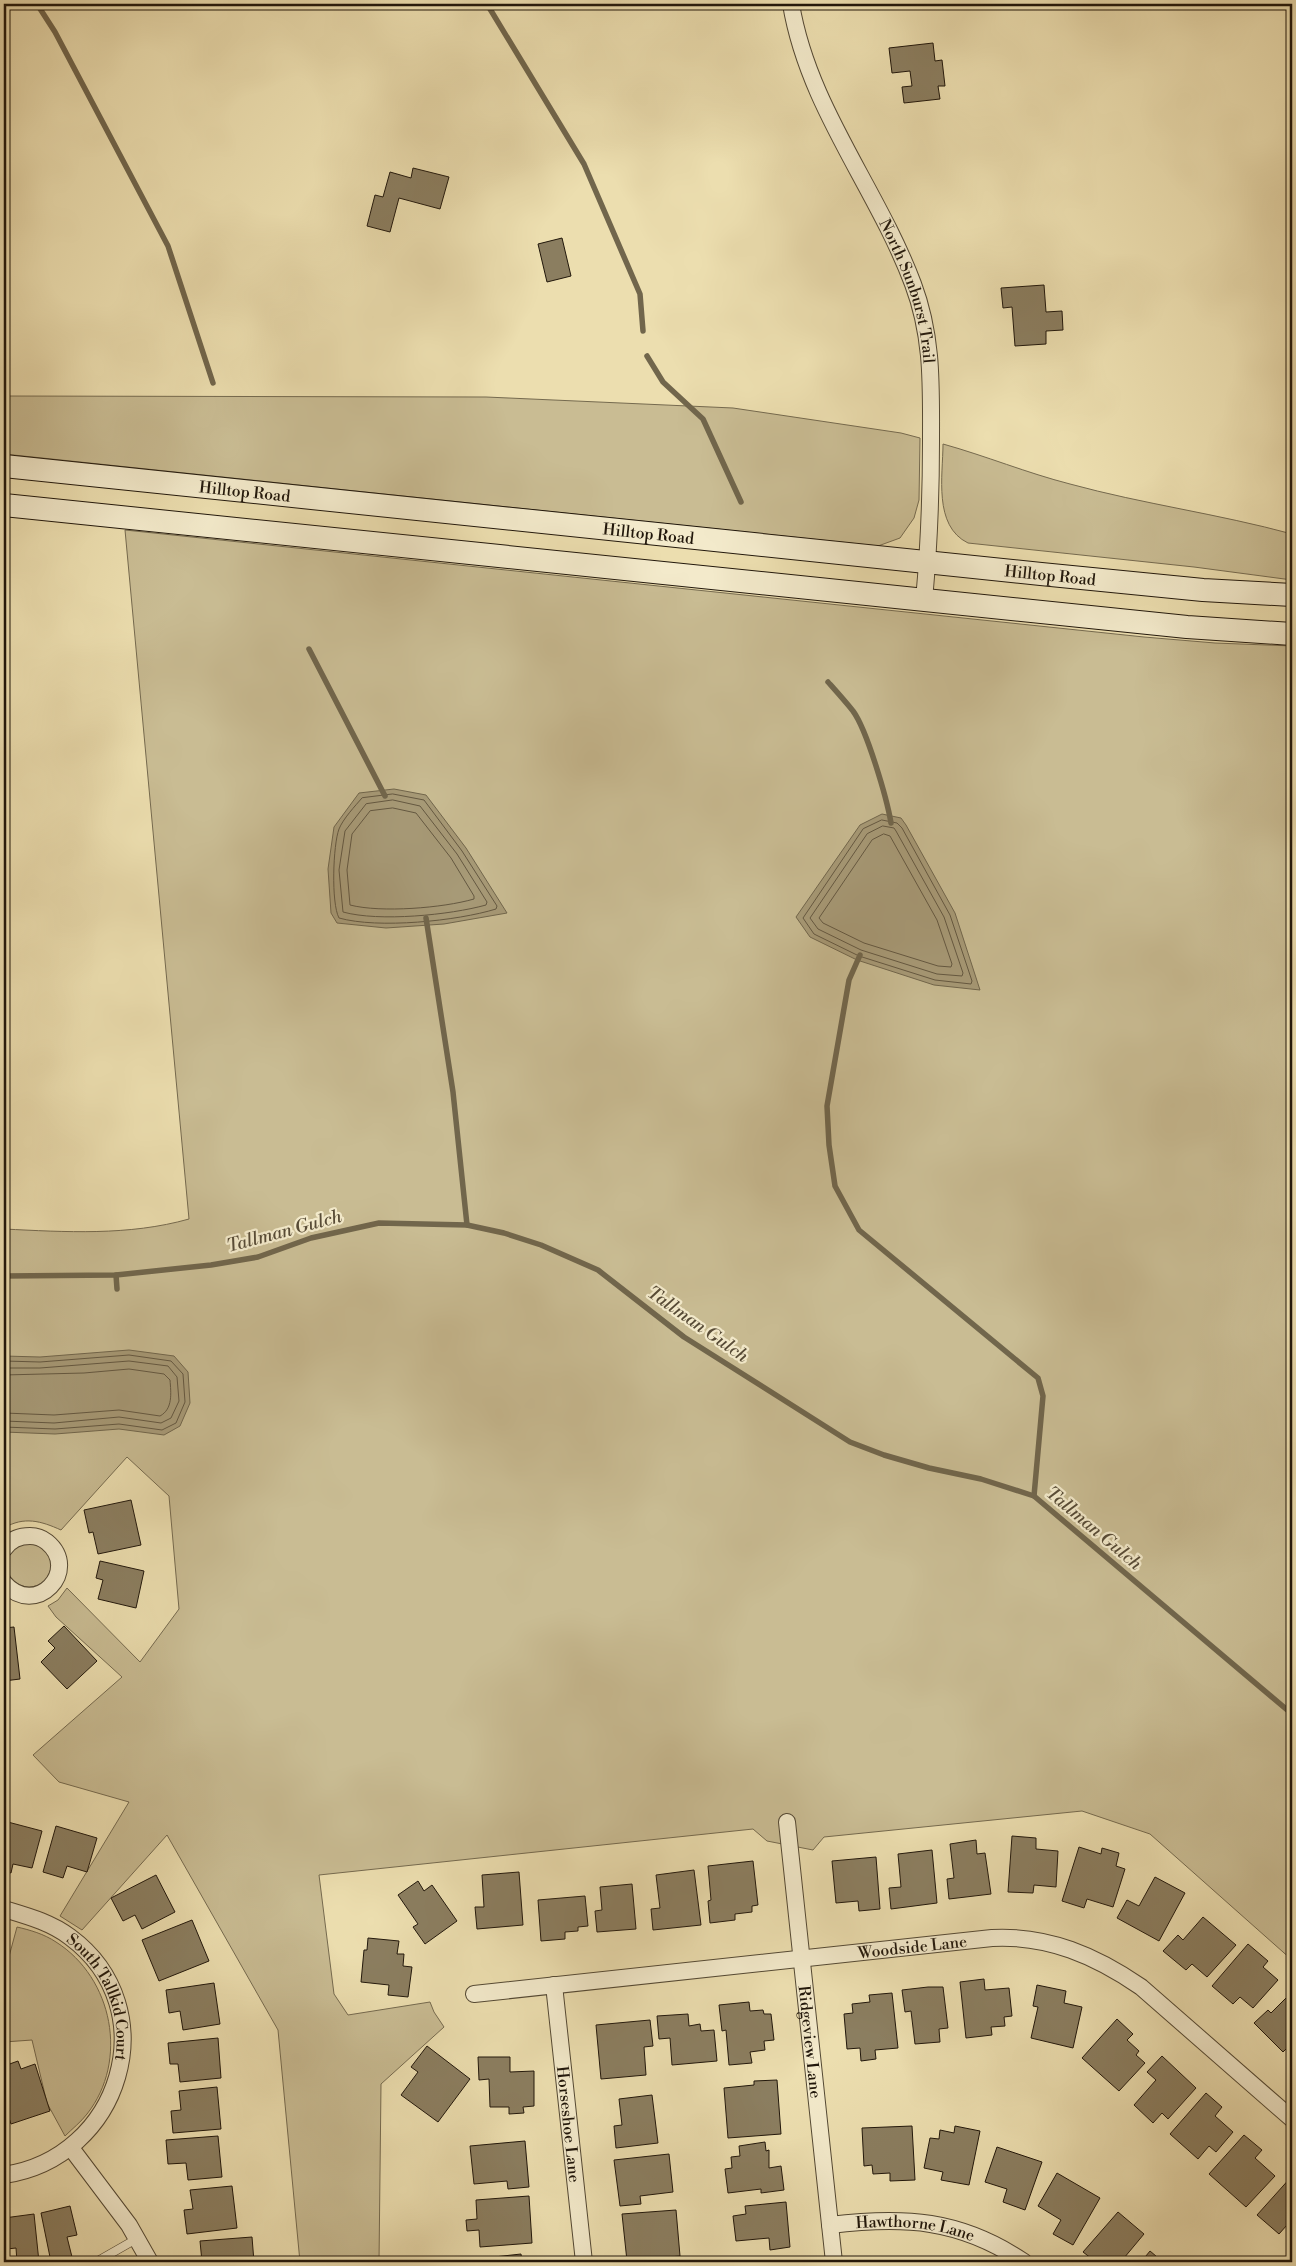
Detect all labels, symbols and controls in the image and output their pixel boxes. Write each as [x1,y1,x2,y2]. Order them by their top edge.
street label: North Sunburst Trail [874,216,939,364]
street label: Hilltop Road [198,477,291,507]
street label: Hilltop Road [602,519,695,549]
street label: Hilltop Road [1004,561,1097,590]
water label: Tallman Gulch [224,1205,345,1258]
water label: Tallman Gulch [643,1281,754,1368]
water label: Tallman Gulch [1041,1482,1147,1576]
street label: South Tallkid Court [62,1929,132,2062]
street label: Woodside Lane [856,1932,968,1964]
street label: Ridgeview Lane [794,1984,825,2099]
street label: Horseshoe Lane [552,2065,584,2184]
street label: Hawthorne Lane [855,2212,977,2246]

